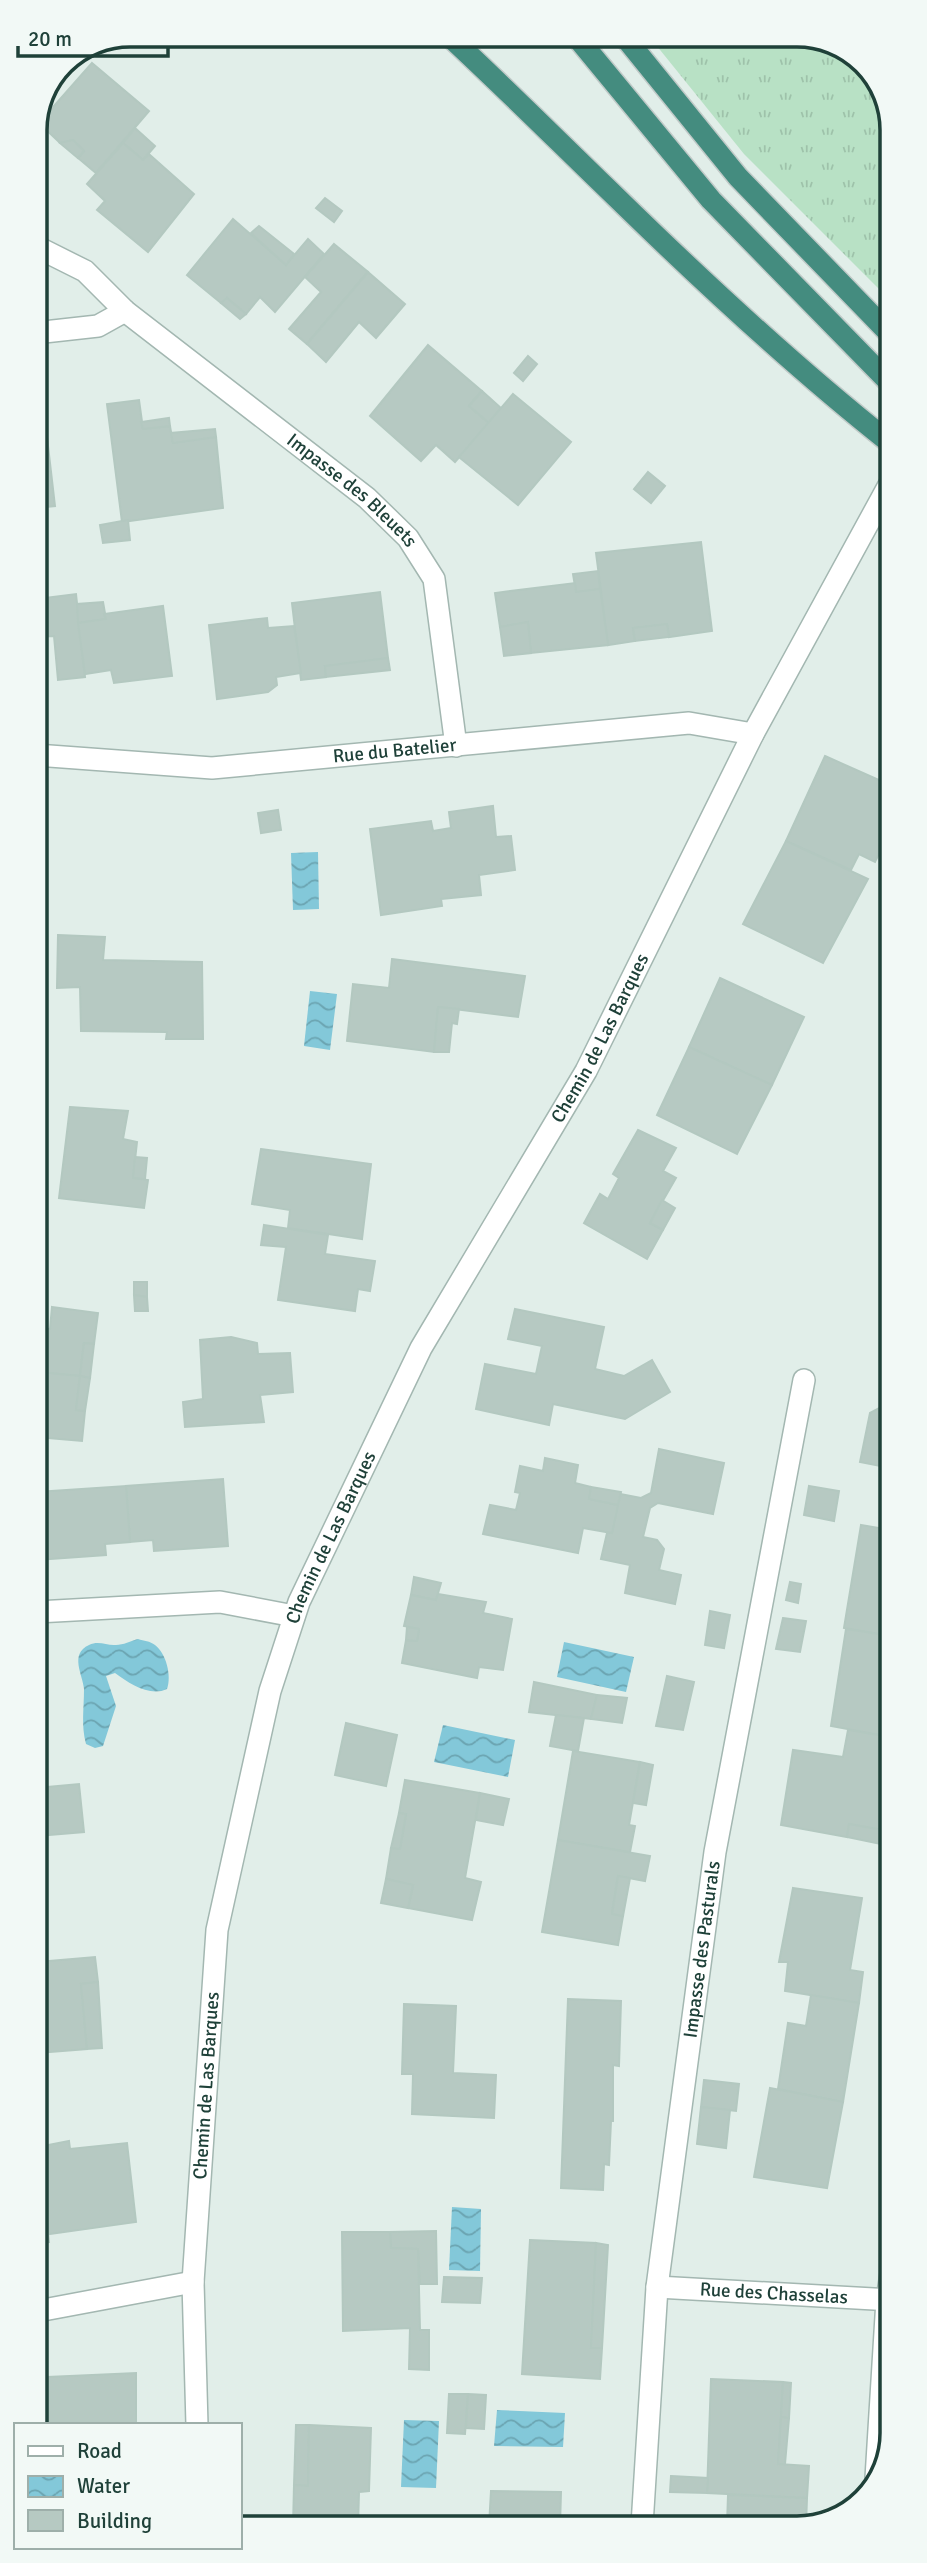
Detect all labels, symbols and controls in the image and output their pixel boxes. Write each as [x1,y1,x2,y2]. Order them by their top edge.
scale bar [18,14,168,58]
text: 20 m [28,26,72,52]
street label: Impasse des Bleuets [282,428,423,552]
street label: Rue du Batelier [332,733,457,769]
street label: Chemin de Las Barques [546,950,654,1127]
street label: Chemin de Las Barques [281,1447,382,1627]
street label: Impasse des Pasturals [678,1859,726,2040]
street label: Chemin de Las Barques [188,1991,225,2180]
street label: Rue des Chasselas [699,2277,849,2310]
legend [14,2423,242,2549]
text: Road [77,2438,122,2464]
text: Water [77,2473,130,2499]
text: Building [77,2508,152,2534]

